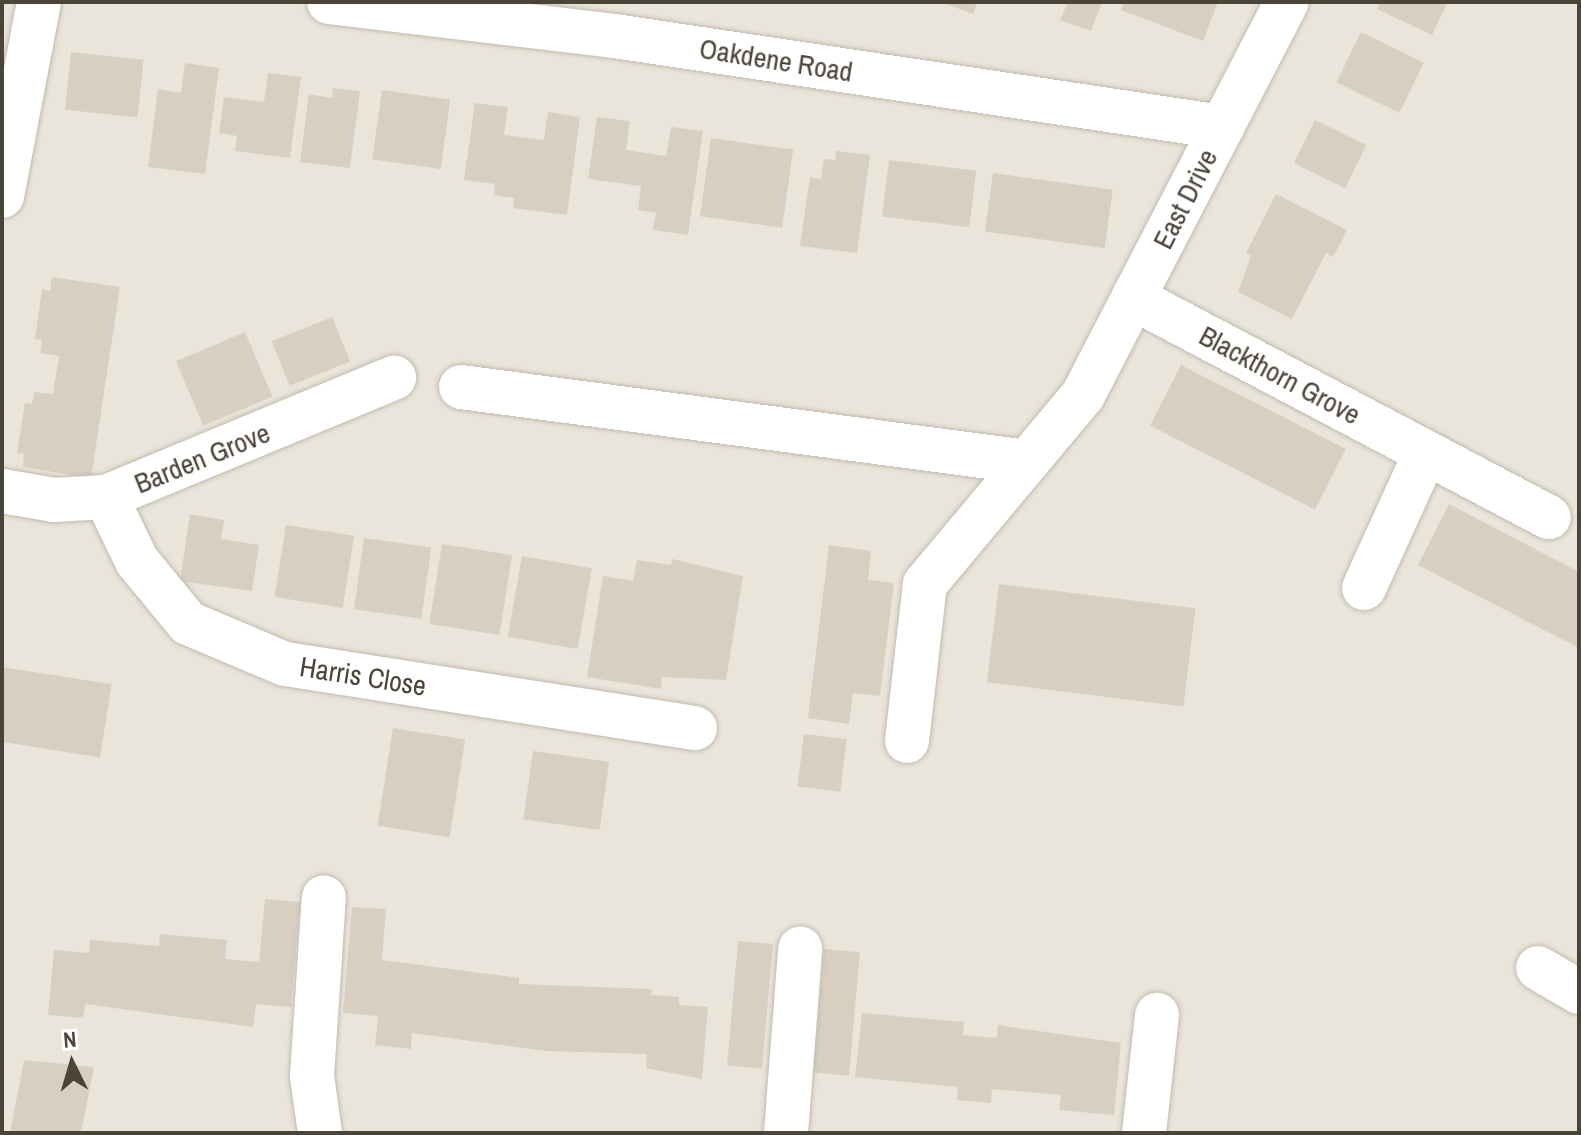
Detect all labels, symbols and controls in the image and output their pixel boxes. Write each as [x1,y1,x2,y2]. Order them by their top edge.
street label: Oakdene Road [697,31,855,89]
street label: East Drive [1146,144,1224,254]
street label: Blackthorn Grove [1194,319,1366,431]
street label: Barden Grove [129,416,275,500]
street label: Harris Close [297,649,429,703]
north arrow [32,1023,112,1103]
text: N [62,1024,78,1055]

